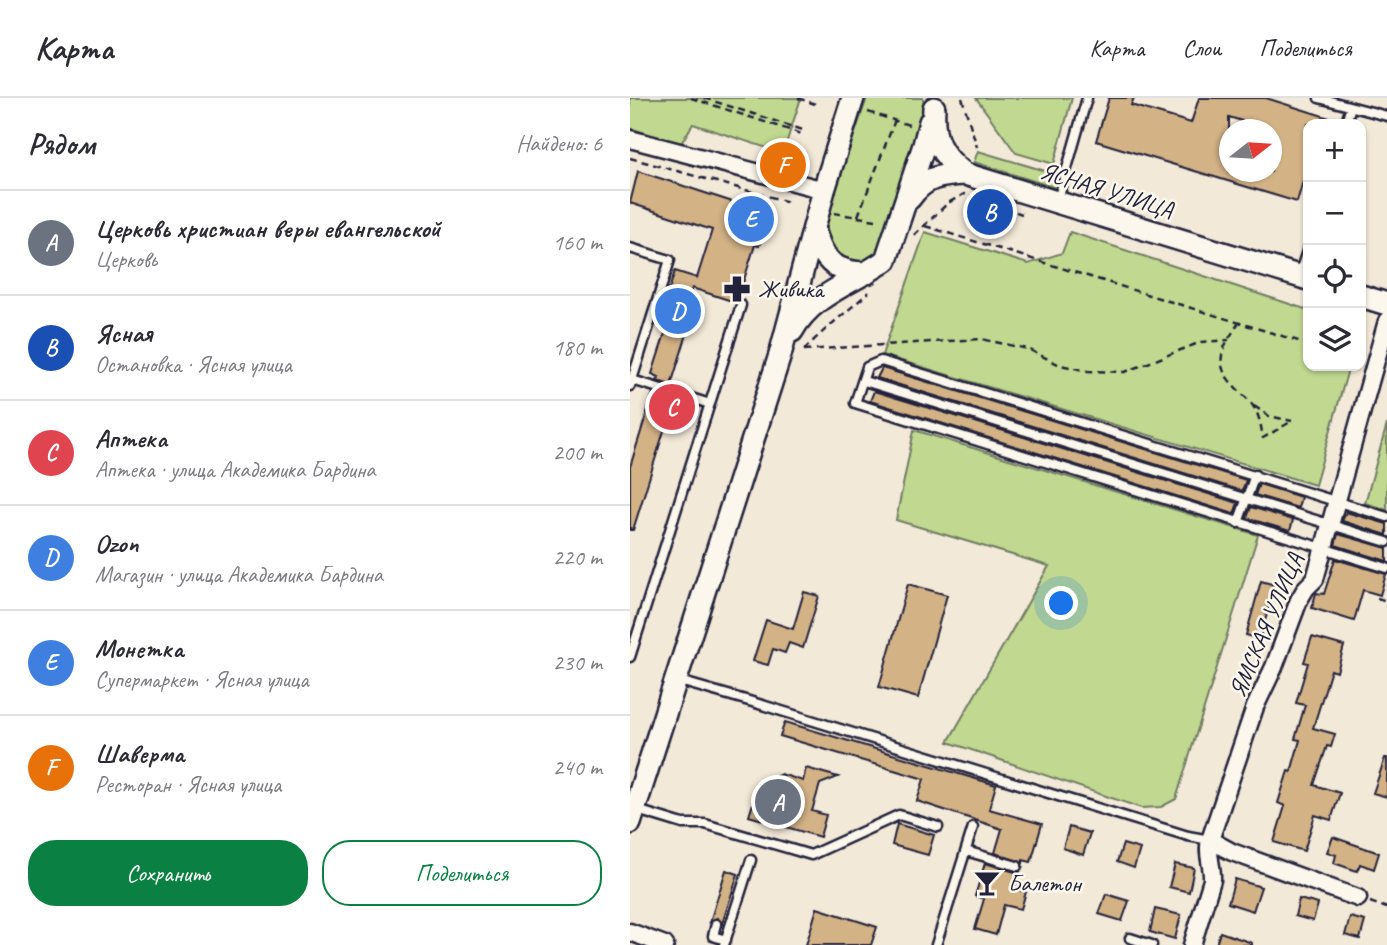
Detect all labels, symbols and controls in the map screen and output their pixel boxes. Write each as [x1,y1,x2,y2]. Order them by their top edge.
text: Карта [35,27,114,69]
text: Карта [1090,33,1144,63]
text: Слои [1182,33,1221,63]
text: Поделиться [1259,33,1352,63]
north arrow [1219,119,1282,182]
map controls [1303,119,1366,371]
button: + [1303,119,1366,182]
text: Рядом [28,125,95,163]
text: Найдено: 6 [516,129,602,158]
pin: F [760,139,806,191]
street label: ЯСНАЯ УЛИЦА [1037,156,1178,225]
button: − [1303,182,1366,245]
pin: B [967,186,1013,238]
pin: E [728,193,774,245]
text: Церковь христиан веры евангельской [95,212,441,245]
text: A [45,228,57,257]
text: 160 m [553,228,602,257]
text: Церковь [95,245,157,274]
button: locate [1303,245,1366,308]
pharmacy icon: Живика [722,274,752,304]
place label: Живика [758,274,825,304]
pin: D [655,285,701,337]
button: layers [1303,308,1366,371]
text: Ясная [95,317,152,350]
text: B [45,333,57,362]
text: 180 m [553,333,602,362]
text: Остановка · Ясная улица [95,350,292,379]
pin: C [649,381,695,433]
text: Аптека [95,422,167,455]
text: C [46,438,56,467]
text: 200 m [553,438,602,467]
text: Аптека · улица Академика Бардина [95,455,375,484]
text: Ozon [95,527,138,560]
text: D [44,543,58,572]
text: 220 m [553,543,602,572]
street label: ЯМСКАЯ УЛИЦА [1222,547,1310,702]
text: Магазин · улица Академика Бардина [95,560,383,589]
your location [1044,586,1078,620]
text: Монетка [95,632,183,665]
text: E [45,648,57,677]
text: 230 m [553,648,602,677]
text: Супермаркет · Ясная улица [95,665,308,694]
text: Шаверма [95,737,184,770]
text: F [46,753,56,782]
text: 240 m [553,753,602,782]
text: Ресторан · Ясная улица [95,770,281,799]
pin: A [755,776,801,828]
button: Сохранить [28,840,308,906]
button: Поделиться [322,840,602,906]
bar icon: Балетон [972,868,1002,898]
place label: Балетон [1008,868,1083,898]

